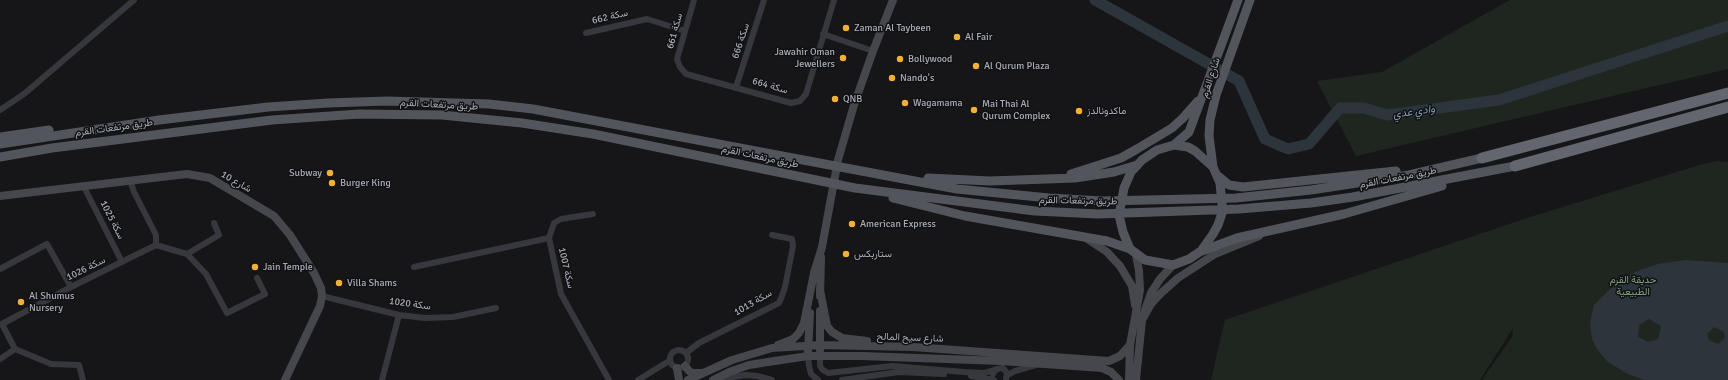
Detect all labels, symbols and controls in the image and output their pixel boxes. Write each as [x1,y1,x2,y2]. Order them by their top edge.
street label: سكة 662 [591,7,629,27]
street label: سكة 661 [664,12,686,50]
street label: سكة 666 [730,22,752,60]
place label: Zaman Al Taybeen [854,22,931,34]
marker: Zaman Al Taybeen [841,23,851,33]
place label: Al Fair [965,31,993,43]
marker: Al Fair [952,32,962,42]
place label: Jawahir Oman Jewellers [775,46,835,70]
marker: Jawahir Oman Jewellers [838,53,848,63]
place label: Bollywood [908,53,952,65]
marker: Bollywood [895,54,905,64]
street label: شارع القرم [1199,56,1223,100]
place label: Al Qurum Plaza [984,60,1050,72]
marker: Al Qurum Plaza [971,61,981,71]
place label: Nando's [900,72,934,84]
marker: Nando's [887,73,897,83]
street label: سكة 664 [751,75,789,97]
place label: QNB [843,93,862,105]
marker: QNB [830,94,840,104]
street label: طريق مرتفعات القرم [400,97,478,113]
place label: Wagamama [913,97,963,109]
marker: Wagamama [900,98,910,108]
place label: Mai Thai Al Qurum Complex [982,98,1050,122]
water label: وادي عدي [1392,103,1436,121]
marker: Mai Thai Al Qurum Complex [969,105,979,115]
place label: ماكدونالدز [1087,105,1126,117]
marker: ماكدونالدز [1074,106,1084,116]
street label: طريق مرتفعات القرم [74,117,154,139]
street label: طريق مرتفعات القرم [720,143,800,171]
street label: طريق مرتفعات القرم [1358,165,1438,191]
place label: Subway [289,167,322,179]
marker: Subway [325,168,335,178]
street label: شارع 10 [219,169,253,195]
place label: Burger King [340,177,391,189]
marker: Burger King [327,178,337,188]
street label: طريق مرتفعات القرم [1039,194,1117,208]
street label: سكة 1025 [97,199,127,241]
place label: American Express [860,218,936,230]
marker: American Express [847,219,857,229]
street label: سكة 1007 [555,246,577,290]
place label: ستاربكس [854,248,892,260]
marker: ستاربكس [841,249,851,259]
street label: سكة 1026 [65,254,107,284]
place label: Jain Temple [263,261,313,273]
marker: Jain Temple [250,262,260,272]
park label: حديقة القرم الطبيعية [1610,274,1656,298]
place label: Villa Shams [347,277,397,289]
marker: Villa Shams [334,278,344,288]
street label: سكة 1013 [732,287,774,319]
place label: Al Shumus Nursery [29,290,74,314]
street label: سكة 1020 [388,295,432,313]
marker: Al Shumus Nursery [16,297,26,307]
street label: شارع سيح المالح [876,331,944,345]

